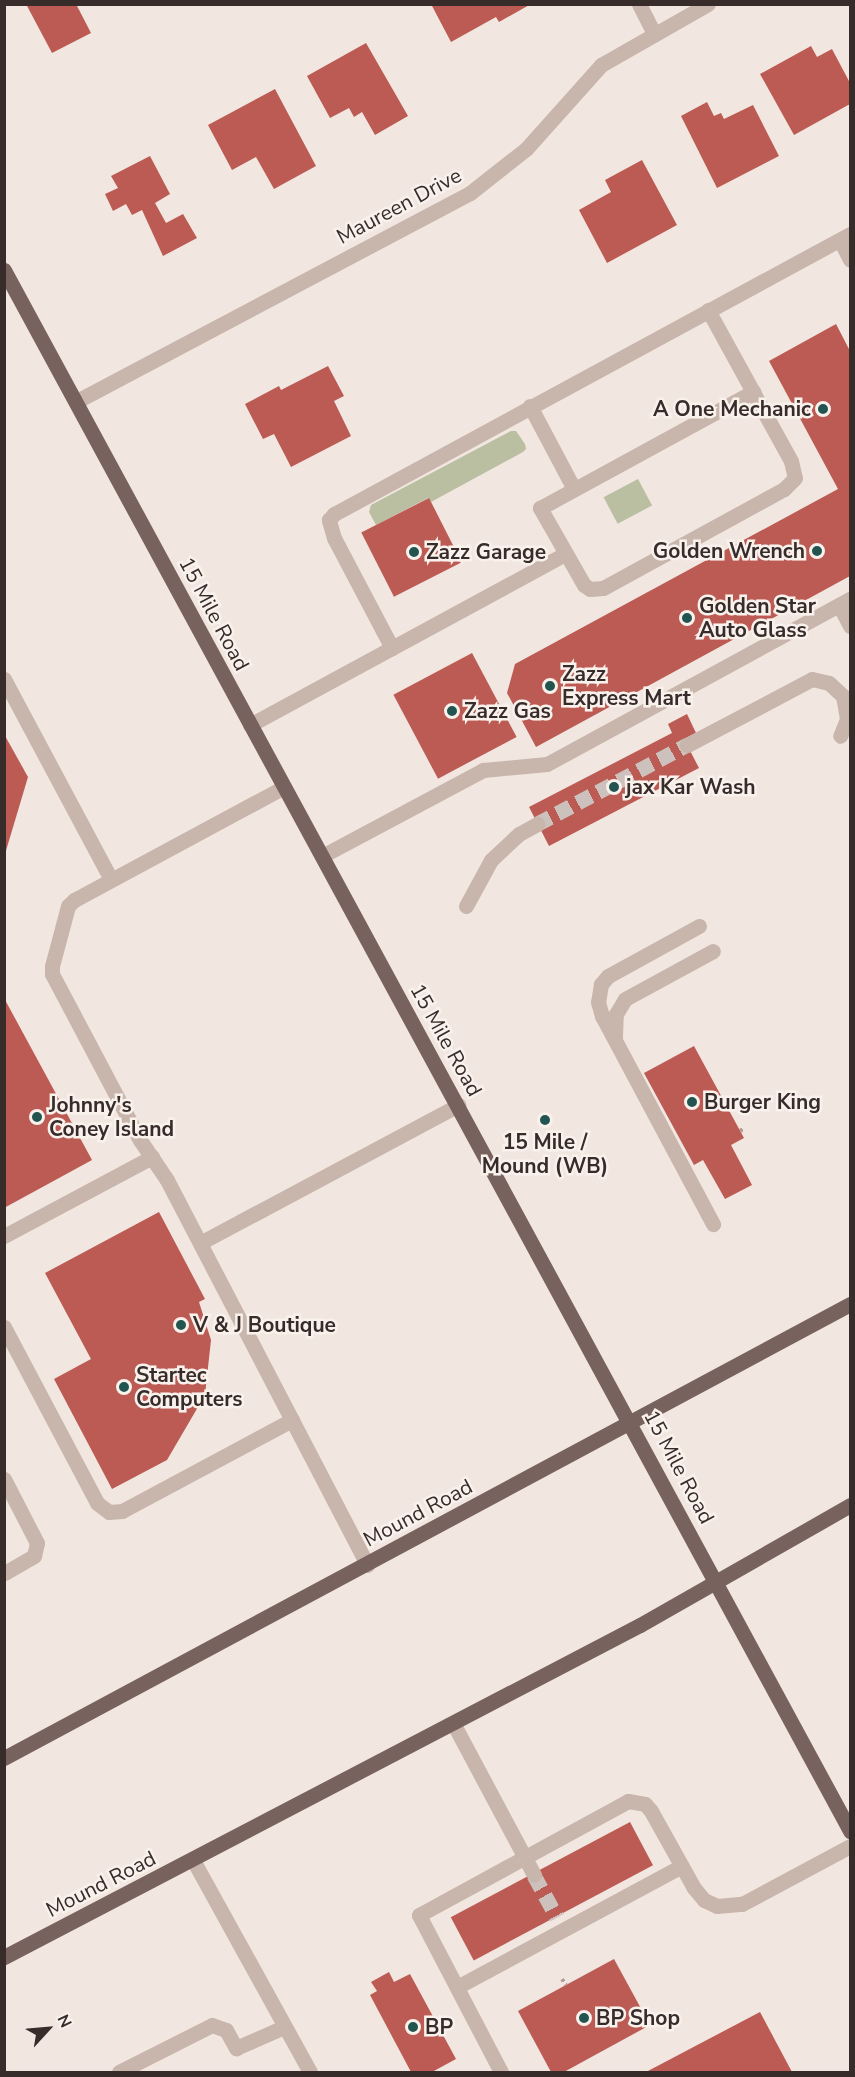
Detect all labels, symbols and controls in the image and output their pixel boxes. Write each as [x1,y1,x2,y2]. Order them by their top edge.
street label: Maureen Drive [332,163,466,249]
place label: A One Mechanic [653,396,811,422]
marker: A One Mechanic [816,402,830,416]
place label: Golden Wrench [653,538,805,564]
place label: Zazz Garage [426,539,546,565]
marker: Golden Wrench [810,544,824,558]
marker: Zazz Garage [407,545,421,559]
street label: 15 Mile Road [174,553,254,675]
place label: Golden Star Auto Glass [699,593,816,643]
marker: Golden Star Auto Glass [680,611,694,625]
place label: Zazz Express Mart [562,661,691,711]
marker: Zazz Express Mart [543,679,557,693]
place label: Zazz Gas [464,698,551,724]
marker: Zazz Gas [445,704,459,718]
place label: jax Kar Wash [626,774,756,800]
marker: jax Kar Wash [607,780,621,794]
street label: 15 Mile Road [405,979,487,1101]
place label: Burger King [704,1089,821,1115]
place label: Johnny's Coney Island [49,1092,174,1142]
marker: Burger King [685,1095,699,1109]
marker: Johnny's Coney Island [30,1110,44,1124]
marker: 15 Mile / Mound (WB) [538,1113,552,1127]
place label: 15 Mile / Mound (WB) [482,1129,608,1179]
place label: V & J Boutique [193,1312,336,1338]
marker: V & J Boutique [174,1318,188,1332]
place label: Startec Computers [136,1362,243,1412]
marker: Startec Computers [117,1380,131,1394]
street label: 15 Mile Road [639,1406,719,1528]
street label: Mound Road [359,1474,477,1552]
street label: Mound Road [42,1846,160,1922]
north arrow [18,1999,78,2059]
place label: BP Shop [596,2005,680,2031]
text: N [52,2011,77,2031]
marker: BP Shop [577,2011,591,2025]
place label: BP [425,2014,453,2040]
marker: BP [406,2020,420,2034]

